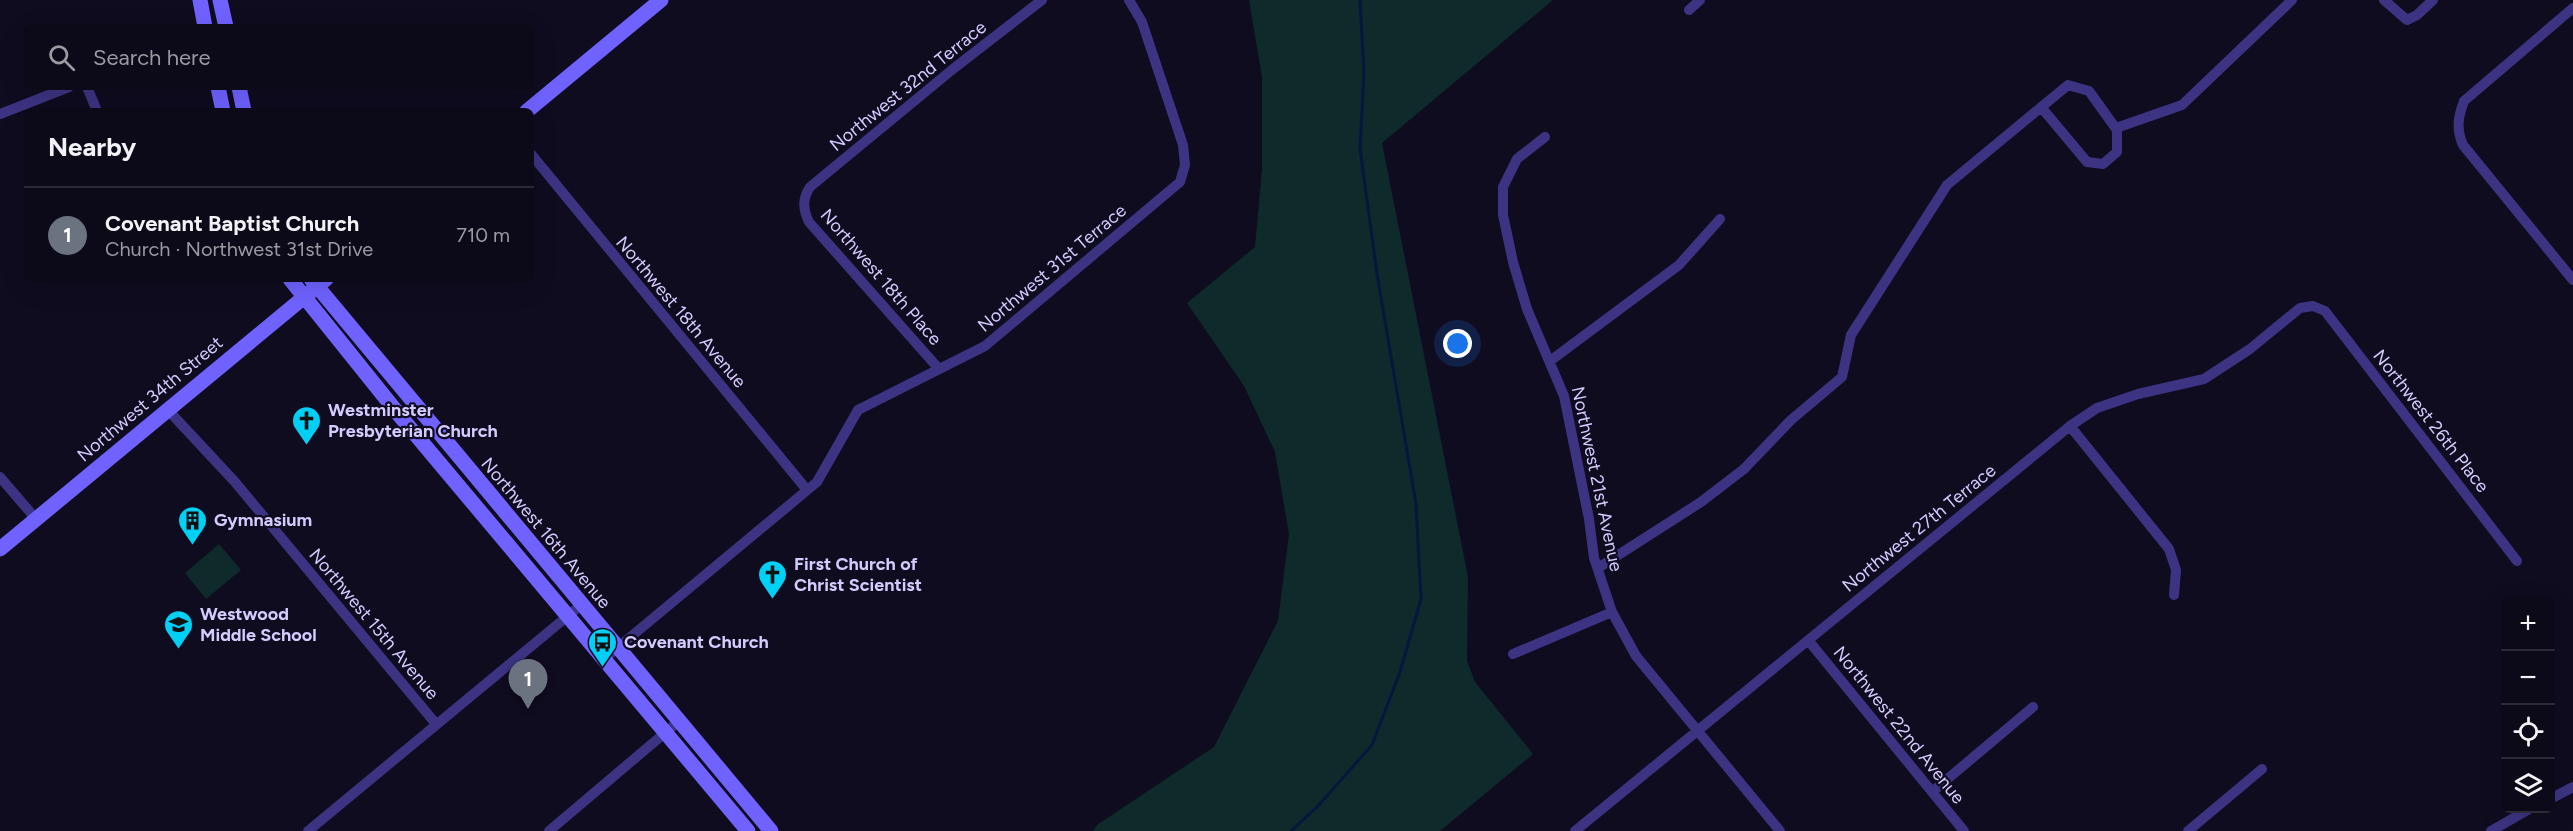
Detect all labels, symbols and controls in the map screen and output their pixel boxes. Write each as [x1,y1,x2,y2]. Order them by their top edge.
street label: Northwest 32nd Terrace [825,16,991,156]
search box [24,24,534,90]
icon: search [45,41,78,74]
text: Search here [93,44,211,71]
text: Nearby [48,131,136,163]
street label: Northwest 31st Terrace [973,199,1131,337]
street label: Northwest 18th Place [816,204,946,350]
text: Covenant Baptist Church [105,210,359,237]
text: 1 [63,223,72,247]
text: 710 m [456,223,510,247]
street label: Northwest 18th Avenue [611,232,751,392]
text: Church · Northwest 31st Drive [105,237,373,261]
your location [1443,329,1472,358]
street label: Northwest 34th Street [73,332,227,466]
street label: Northwest 26th Place [2368,345,2494,497]
street label: Northwest 21st Avenue [1567,384,1627,574]
place label: Westminster Presbyterian Church [328,399,498,442]
church icon: Westminster Presbyterian Church [291,404,323,446]
street label: Northwest 16th Avenue [476,453,616,613]
street label: Northwest 27th Terrace [1838,459,2000,597]
building icon: Gymnasium [177,504,209,546]
place label: Gymnasium [214,509,312,531]
street label: Northwest 15th Avenue [304,544,444,704]
place label: First Church of Christ Scientist [794,553,922,596]
church icon: First Church of Christ Scientist [757,558,789,600]
map controls [2501,597,2555,813]
button: + [2501,597,2555,651]
place label: Westwood Middle School [200,603,317,646]
school or university icon: Westwood Middle School [163,608,195,650]
bus stop icon: Covenant Church [587,626,619,668]
place label: Covenant Church [624,631,769,653]
street label: Northwest 22nd Avenue [1829,642,1970,808]
button: − [2501,651,2555,705]
pin: 1 [508,660,548,709]
button: locate [2501,705,2555,759]
button: layers [2501,759,2555,813]

